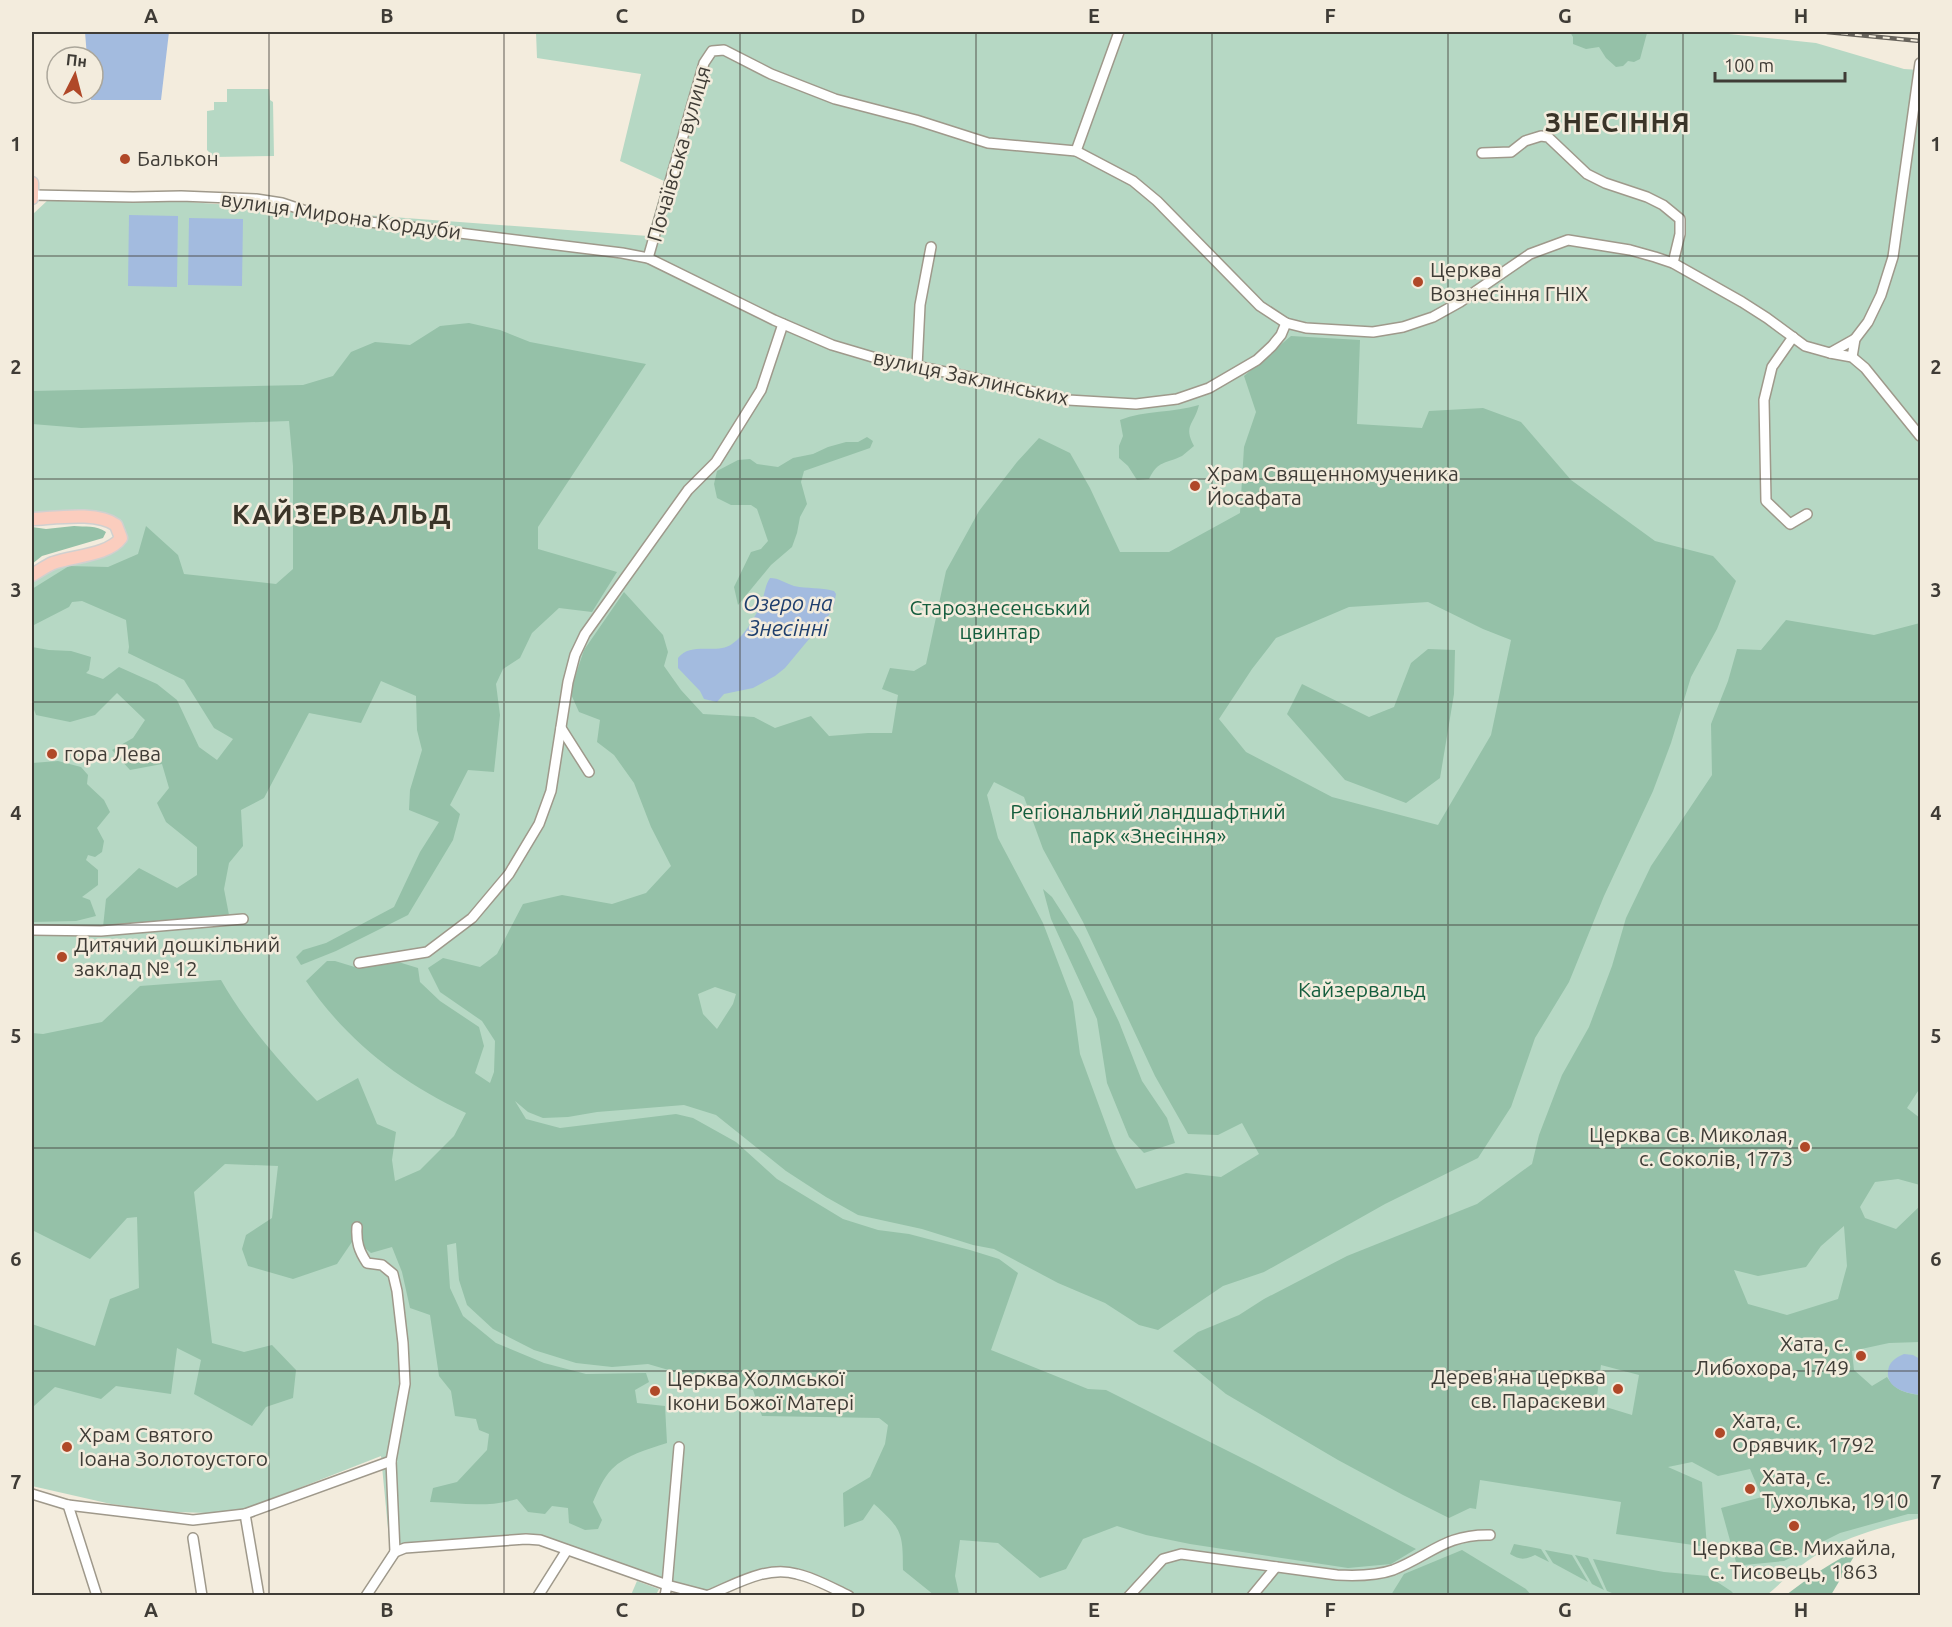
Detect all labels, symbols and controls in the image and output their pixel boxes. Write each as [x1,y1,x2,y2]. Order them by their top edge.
text: A [144,4,158,27]
text: B [380,4,394,27]
text: C [616,4,629,27]
text: D [851,4,865,27]
text: E [1088,4,1100,27]
text: F [1324,4,1336,27]
text: G [1558,4,1572,27]
text: H [1794,4,1808,27]
north arrow [45,45,105,105]
scale bar [1715,45,1846,83]
text: Пн [65,50,88,70]
text: 100 m [1724,55,1774,75]
street label: Почаївська вулиця [641,63,715,244]
district label: ЗНЕСІННЯ [1545,107,1691,137]
text: 1 [10,132,22,155]
text: 1 [1930,132,1942,155]
place label: Балькон [137,146,219,170]
marker: Балькон [118,152,132,166]
street label: вулиця Мирона Кордуби [220,186,463,244]
place label: Церква Вознесіння ГНІХ [1430,257,1588,305]
marker: Церква Вознесіння ГНІХ [1411,275,1425,289]
street label: вулиця Заклинських [871,345,1072,410]
text: 2 [10,355,22,378]
text: 2 [1930,355,1942,378]
place label: Храм Священномученика Йосафата [1207,461,1459,509]
marker: Храм Священномученика Йосафата [1188,479,1202,493]
district label: КАЙЗЕРВАЛЬД [232,498,452,529]
text: 3 [10,578,22,601]
text: 3 [1930,578,1942,601]
water label: Озеро на Знесінні [743,590,833,640]
park label: Старознесенський цвинтар [910,595,1090,643]
place label: гора Лева [64,741,161,765]
marker: гора Лева [45,747,59,761]
park label: Регіональний ландшафтний парк «Знесіння» [1010,799,1286,847]
text: 4 [10,801,22,824]
text: 4 [1930,801,1942,824]
place label: Дитячий дошкільний заклад № 12 [74,932,280,980]
marker: Дитячий дошкільний заклад № 12 [55,950,69,964]
park label: Кайзервальд [1298,977,1426,1001]
text: 5 [10,1024,22,1047]
text: 5 [1930,1024,1942,1047]
place label: Церква Св. Миколая, с. Соколів, 1773 [1589,1122,1793,1170]
marker: Церква Св. Миколая, с. Соколів, 1773 [1798,1140,1812,1154]
text: 6 [10,1247,22,1270]
text: 6 [1930,1247,1942,1270]
place label: Хата, с. Либохора, 1749 [1695,1331,1849,1379]
marker: Хата, с. Либохора, 1749 [1854,1349,1868,1363]
place label: Дерев'яна церква св. Параскеви [1431,1364,1606,1412]
place label: Церква Холмської Ікони Божої Матері [667,1366,854,1414]
marker: Дерев'яна церква св. Параскеви [1611,1382,1625,1396]
marker: Церква Холмської Ікони Божої Матері [648,1384,662,1398]
place label: Хата, с. Орявчик, 1792 [1732,1408,1875,1456]
place label: Храм Святого Іоана Золотоустого [79,1422,268,1470]
marker: Хата, с. Орявчик, 1792 [1713,1426,1727,1440]
marker: Храм Святого Іоана Золотоустого [60,1440,74,1454]
place label: Хата, с. Тухолька, 1910 [1762,1464,1909,1512]
text: 7 [10,1470,22,1493]
text: 7 [1930,1470,1942,1493]
marker: Хата, с. Тухолька, 1910 [1743,1482,1757,1496]
marker: Церква Св. Михайла, с. Тисовець, 1863 [1787,1519,1801,1533]
place label: Церква Св. Михайла, с. Тисовець, 1863 [1692,1535,1896,1583]
text: A [144,1598,158,1621]
text: B [380,1598,394,1621]
text: C [616,1598,629,1621]
text: D [851,1598,865,1621]
text: E [1088,1598,1100,1621]
text: F [1324,1598,1336,1621]
text: G [1558,1598,1572,1621]
text: H [1794,1598,1808,1621]

